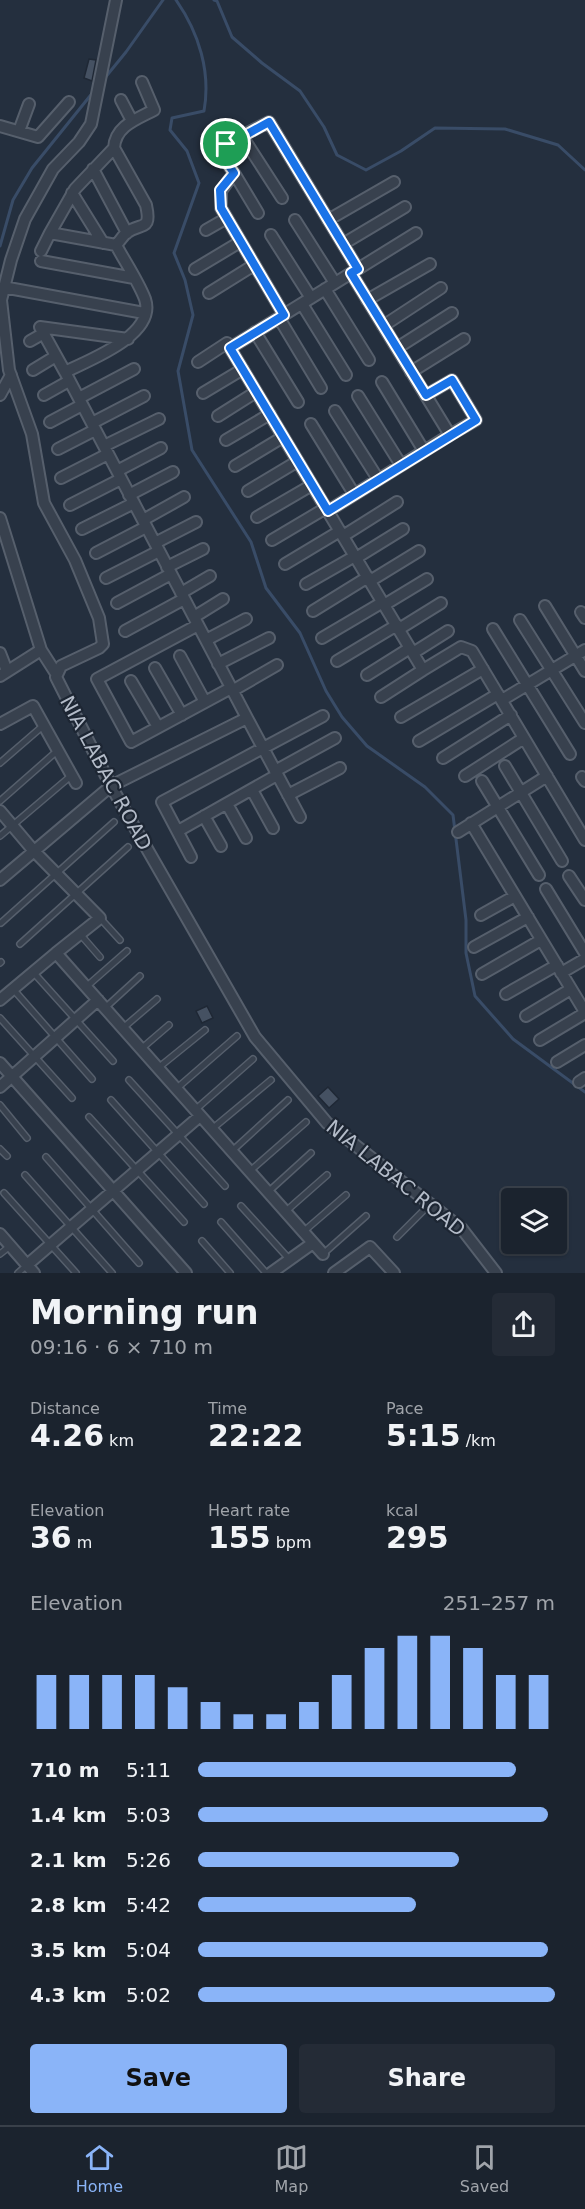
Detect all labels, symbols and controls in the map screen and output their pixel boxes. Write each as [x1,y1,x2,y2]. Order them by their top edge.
pin [200,118,251,169]
icon: arrive [209,127,242,160]
street label: NIA LABAC ROAD [55,691,157,855]
street label: NIA LABAC ROAD [322,1115,470,1241]
map controls [501,1188,567,1254]
button: layers [501,1188,567,1254]
text: Morning run [30,1293,258,1332]
button: share [492,1293,555,1356]
text: 09:16 · 6 × 710 m [30,1335,213,1359]
text: Distance [30,1399,100,1418]
text: Time [208,1399,247,1418]
text: Pace [386,1399,423,1418]
text: 4.26 [30,1418,104,1453]
text: 22:22 [208,1418,304,1453]
text: 5:15 [386,1418,461,1453]
text: km [104,1431,134,1450]
text: /km [461,1431,496,1450]
text: Elevation [30,1501,104,1520]
text: Heart rate [208,1501,290,1520]
text: kcal [386,1501,418,1520]
text: 36 [30,1520,72,1555]
text: 155 [208,1520,271,1555]
text: 295 [386,1520,449,1555]
text: m [72,1533,92,1552]
text: bpm [271,1533,312,1552]
text: Elevation [30,1591,123,1615]
text: 251–257 m [443,1591,555,1615]
text: 710 m [30,1758,100,1782]
text: 5:11 [126,1758,171,1782]
text: 1.4 km [30,1803,107,1827]
text: 5:03 [126,1803,171,1827]
text: 2.1 km [30,1848,107,1872]
text: 5:26 [126,1848,171,1872]
text: 2.8 km [30,1893,107,1917]
text: 5:42 [126,1893,171,1917]
text: 3.5 km [30,1938,107,1962]
text: 5:04 [126,1938,171,1962]
text: 4.3 km [30,1983,107,2007]
text: 5:02 [126,1983,171,2007]
button: Save [30,2044,287,2113]
button: Share [299,2044,555,2113]
tab: Home [76,2141,123,2196]
tab: Map [275,2141,308,2196]
tab: Saved [460,2141,509,2196]

